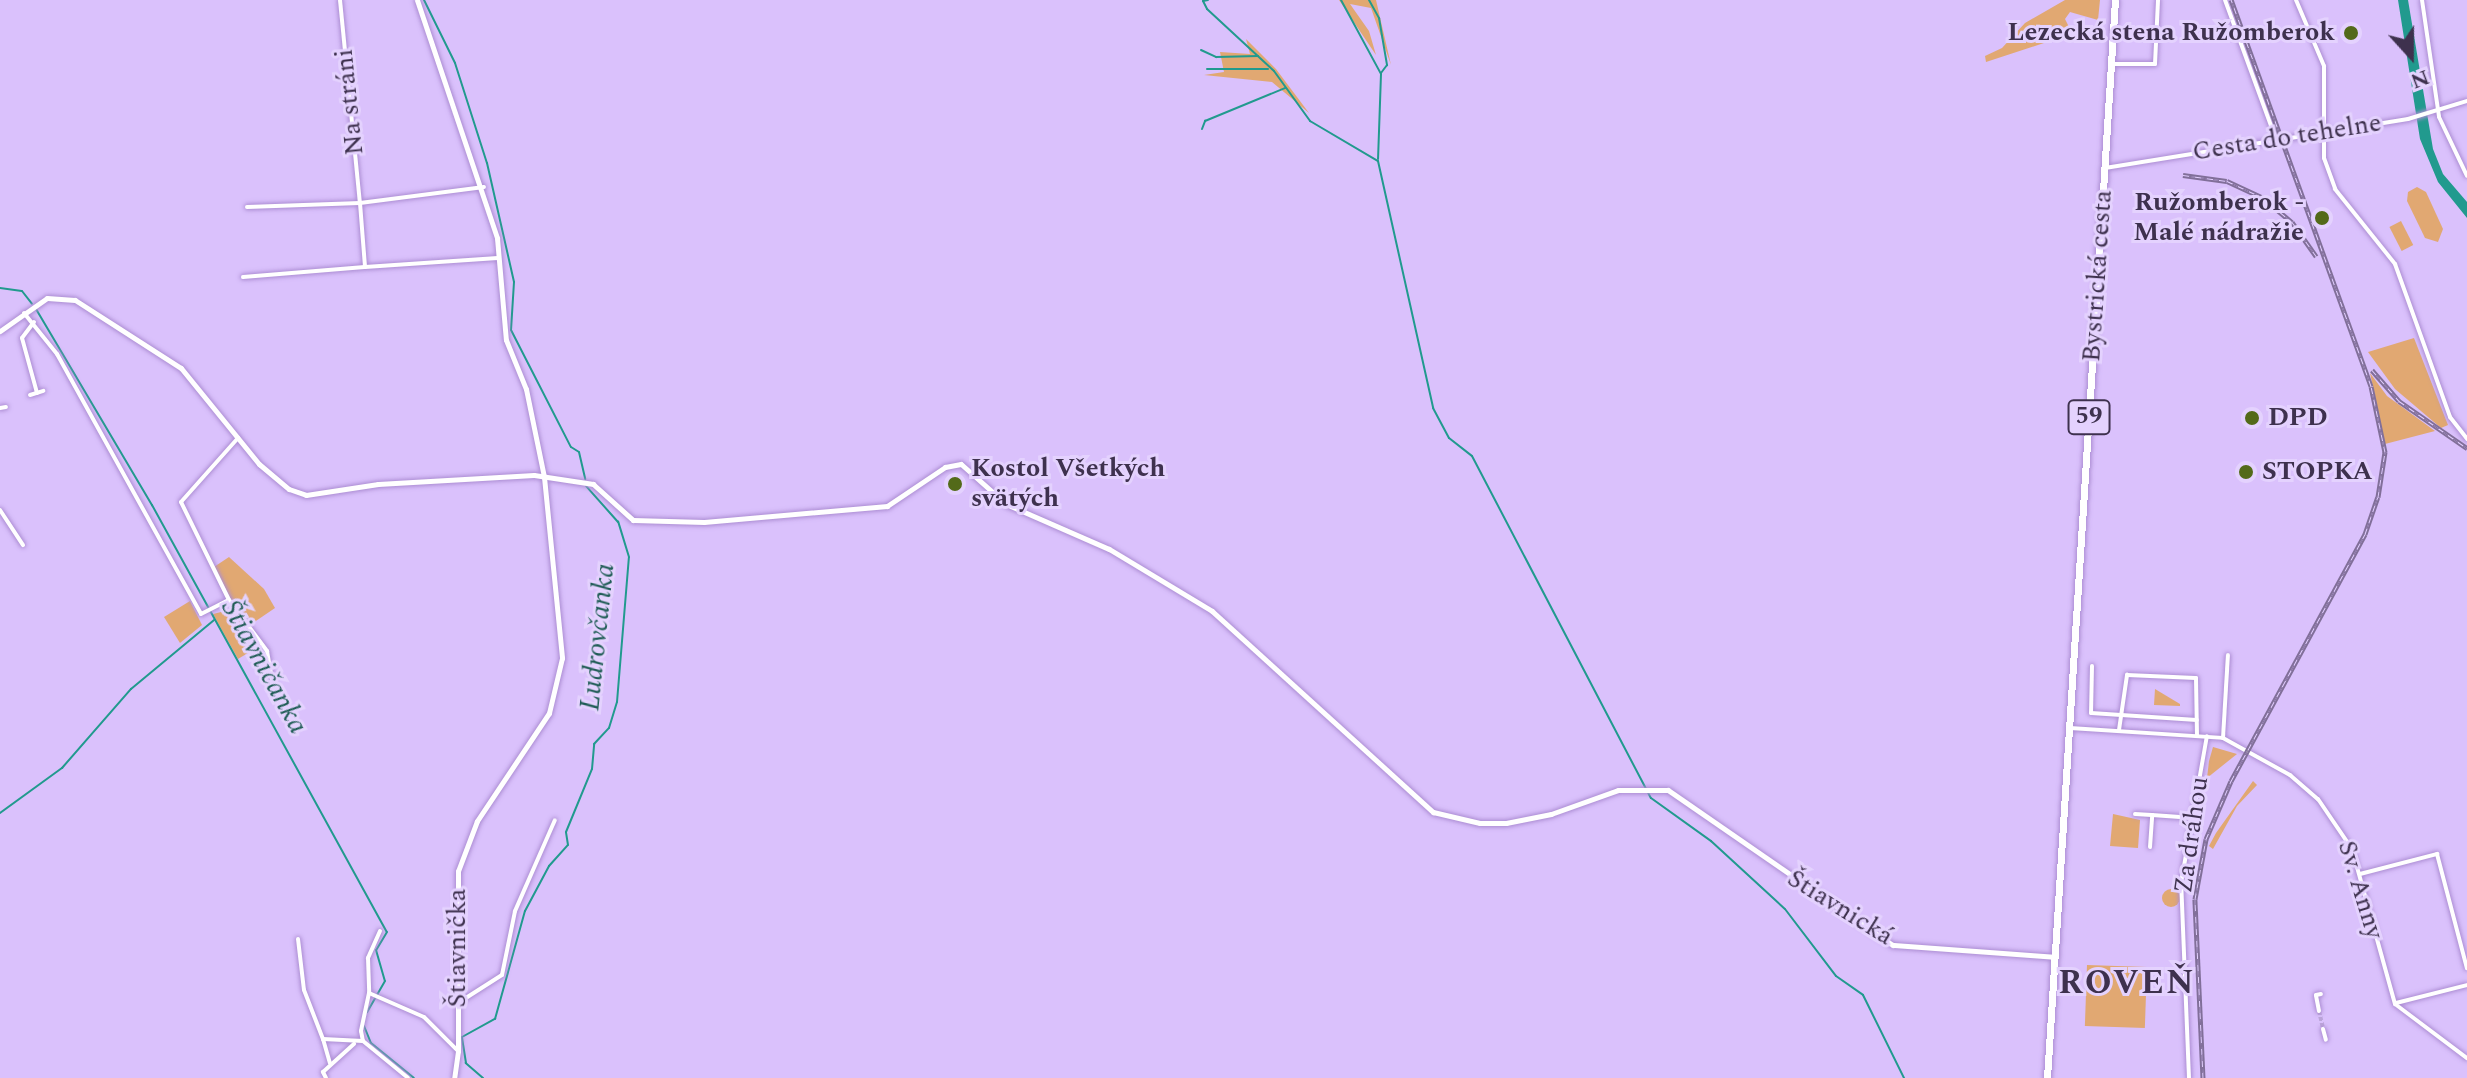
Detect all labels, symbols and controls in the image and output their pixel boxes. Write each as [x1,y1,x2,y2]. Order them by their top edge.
north arrow [2371,16,2451,96]
place label: Lezecká stena Ružomberok [2008,17,2335,49]
marker: Lezecká stena Ružomberok [2342,24,2360,42]
street label: Na stráni [329,47,371,157]
text: N [2405,60,2434,97]
street label: Cesta do tehelne [2190,108,2384,168]
place label: Ružomberok - Malé nádražie [2133,187,2304,248]
street label: Bystrická cesta [2076,189,2120,363]
marker: Ružomberok - Malé nádražie [2311,207,2333,229]
road number: 59 [2067,397,2111,437]
place label: DPD [2268,402,2327,434]
marker: DPD [2243,409,2261,427]
place label: Kostol Všetkých svätých [971,453,1165,514]
place label: STOPKA [2262,456,2373,488]
marker: STOPKA [2237,463,2255,481]
marker: Kostol Všetkých svätých [946,475,964,493]
water label: Ludrovčanka [574,562,622,712]
water label: Štiavničanka [213,594,315,740]
street label: Za dráhou [2168,775,2216,895]
street label: Sv. Anny [2330,837,2390,943]
street label: Štiavnická [1781,863,1899,953]
street label: Štiavnička [442,888,474,1008]
district label: ROVEŇ [2058,964,2196,1004]

